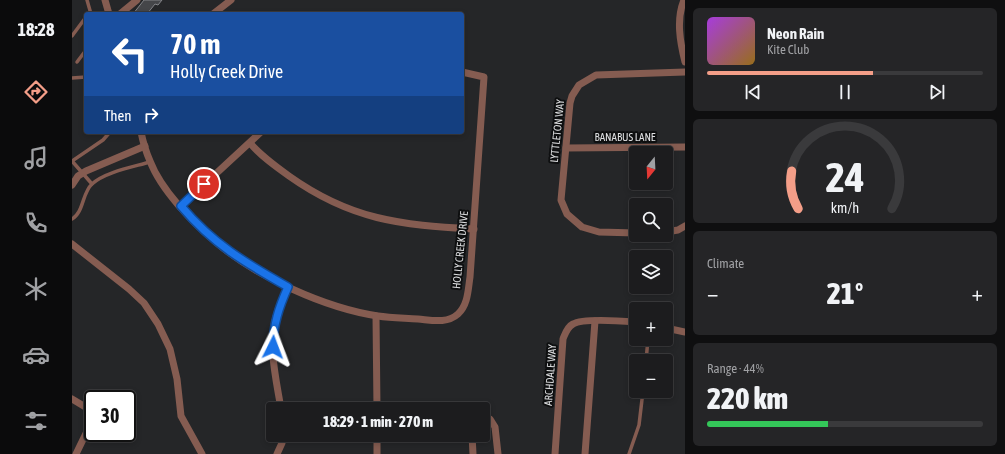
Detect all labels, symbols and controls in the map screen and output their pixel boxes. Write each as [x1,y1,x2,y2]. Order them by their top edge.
text: 18:28 [17,19,55,40]
text: Neon Rain [767,25,824,42]
icon: left [104,28,156,80]
text: 70 m [170,28,220,60]
text: Kite Club [767,42,809,57]
text: Holly Creek Drive [170,61,283,82]
icon: directions [22,78,50,106]
icon: previous [742,81,764,103]
icon: pause [834,81,856,103]
icon: next [926,81,948,103]
street label: LYTTLETON WAY [548,99,566,163]
icon: right [140,104,162,126]
text: Then [104,107,132,124]
street label: BANABUS LANE [594,131,656,143]
icon: music [22,144,50,172]
north arrow [629,146,673,190]
map controls [629,146,673,398]
text: 24 [825,153,865,201]
pin [187,167,221,201]
icon: arrive [193,173,215,195]
button: search [629,198,673,242]
text: km/h [831,200,859,216]
icon: phone [22,209,50,237]
street label: HOLLY CREEK DRIVE [450,210,470,290]
button: layers [629,250,673,294]
text: Climate [707,256,744,271]
icon: climate [22,275,50,303]
text: 21° [827,276,863,310]
text: − [707,280,718,306]
text: + [972,280,983,306]
button: + [629,302,673,346]
position arrow [252,326,294,368]
icon: car [22,341,50,369]
street label: ARCHDALE WAY [542,344,558,406]
button: − [629,354,673,398]
text: Range · 44% [707,361,764,376]
text: 220 km [707,381,788,415]
speed limit sign: 30 [84,390,136,442]
icon: filters [22,407,50,435]
text: 18:29 · 1 min · 270 m [323,413,433,430]

